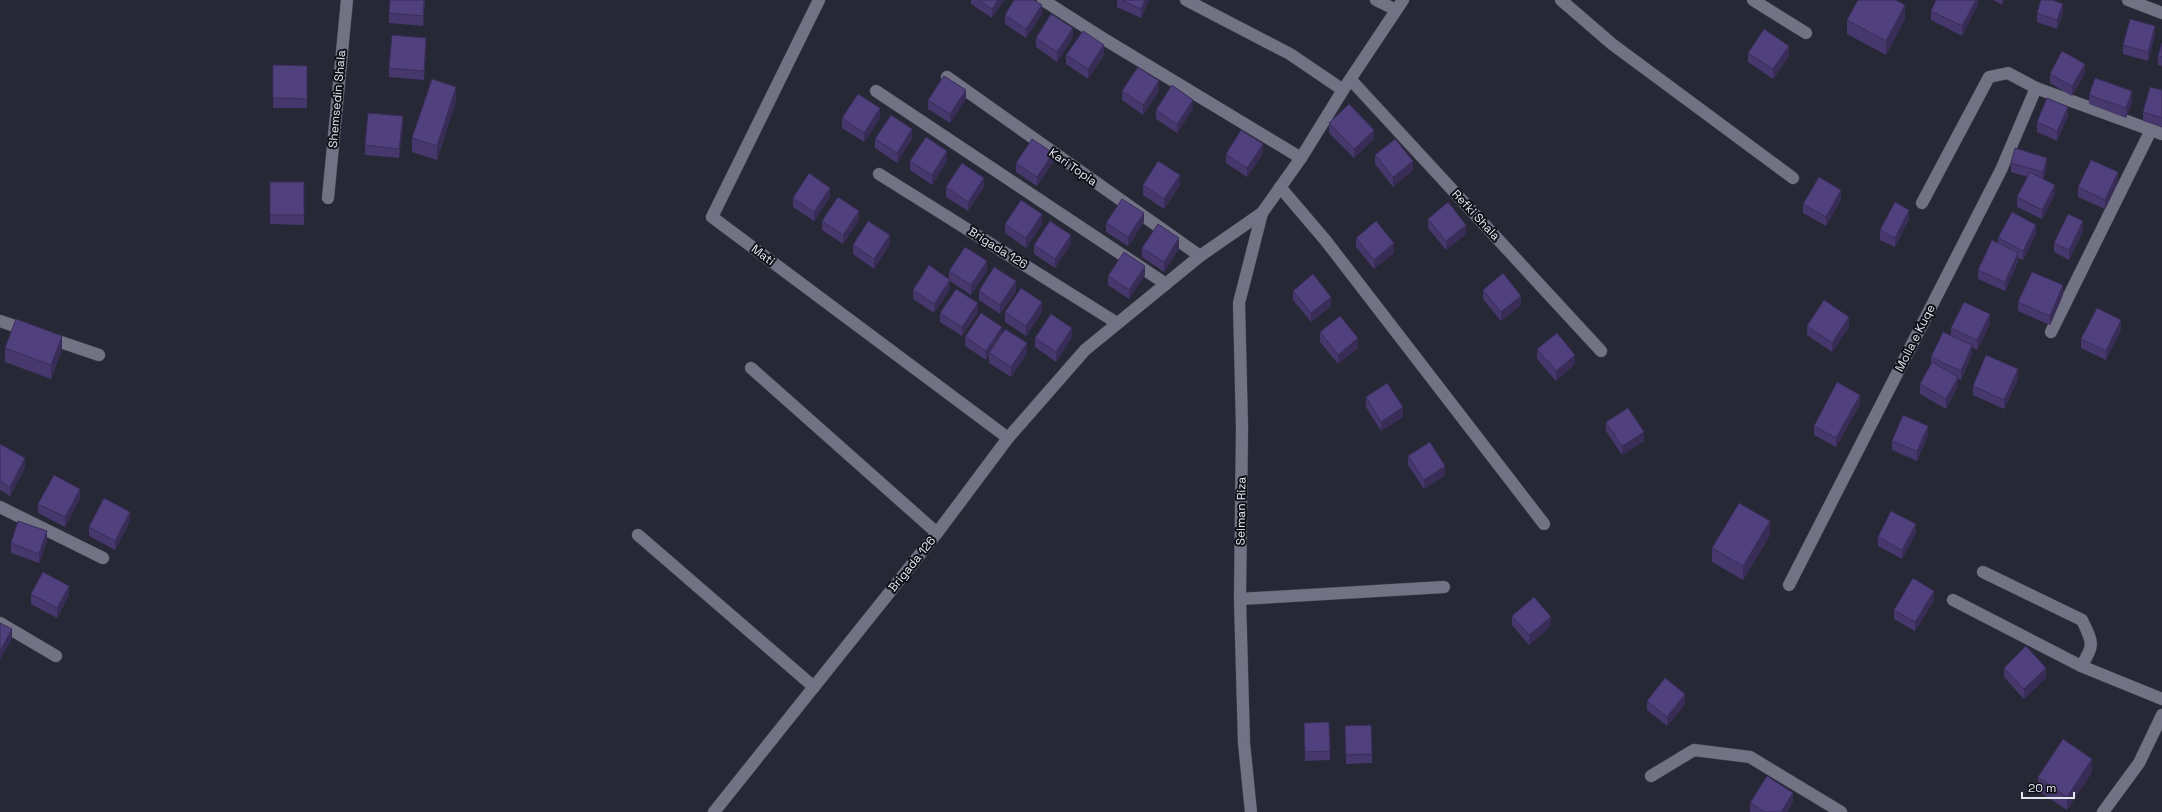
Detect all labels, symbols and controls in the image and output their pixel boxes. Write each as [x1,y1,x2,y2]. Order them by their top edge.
street label: Shemsedin Shala [325,49,349,149]
street label: Kari Topia [1046,145,1100,189]
street label: Refki Shala [1448,186,1504,244]
street label: Brigada 126 [965,223,1031,273]
street label: Mati [748,241,778,269]
street label: Molla e Kuqe [1891,302,1939,374]
street label: Selman Riza [1232,476,1250,545]
street label: Brigada 126 [885,533,939,595]
scale bar [2022,774,2074,800]
text: 20 m [2028,780,2056,796]

